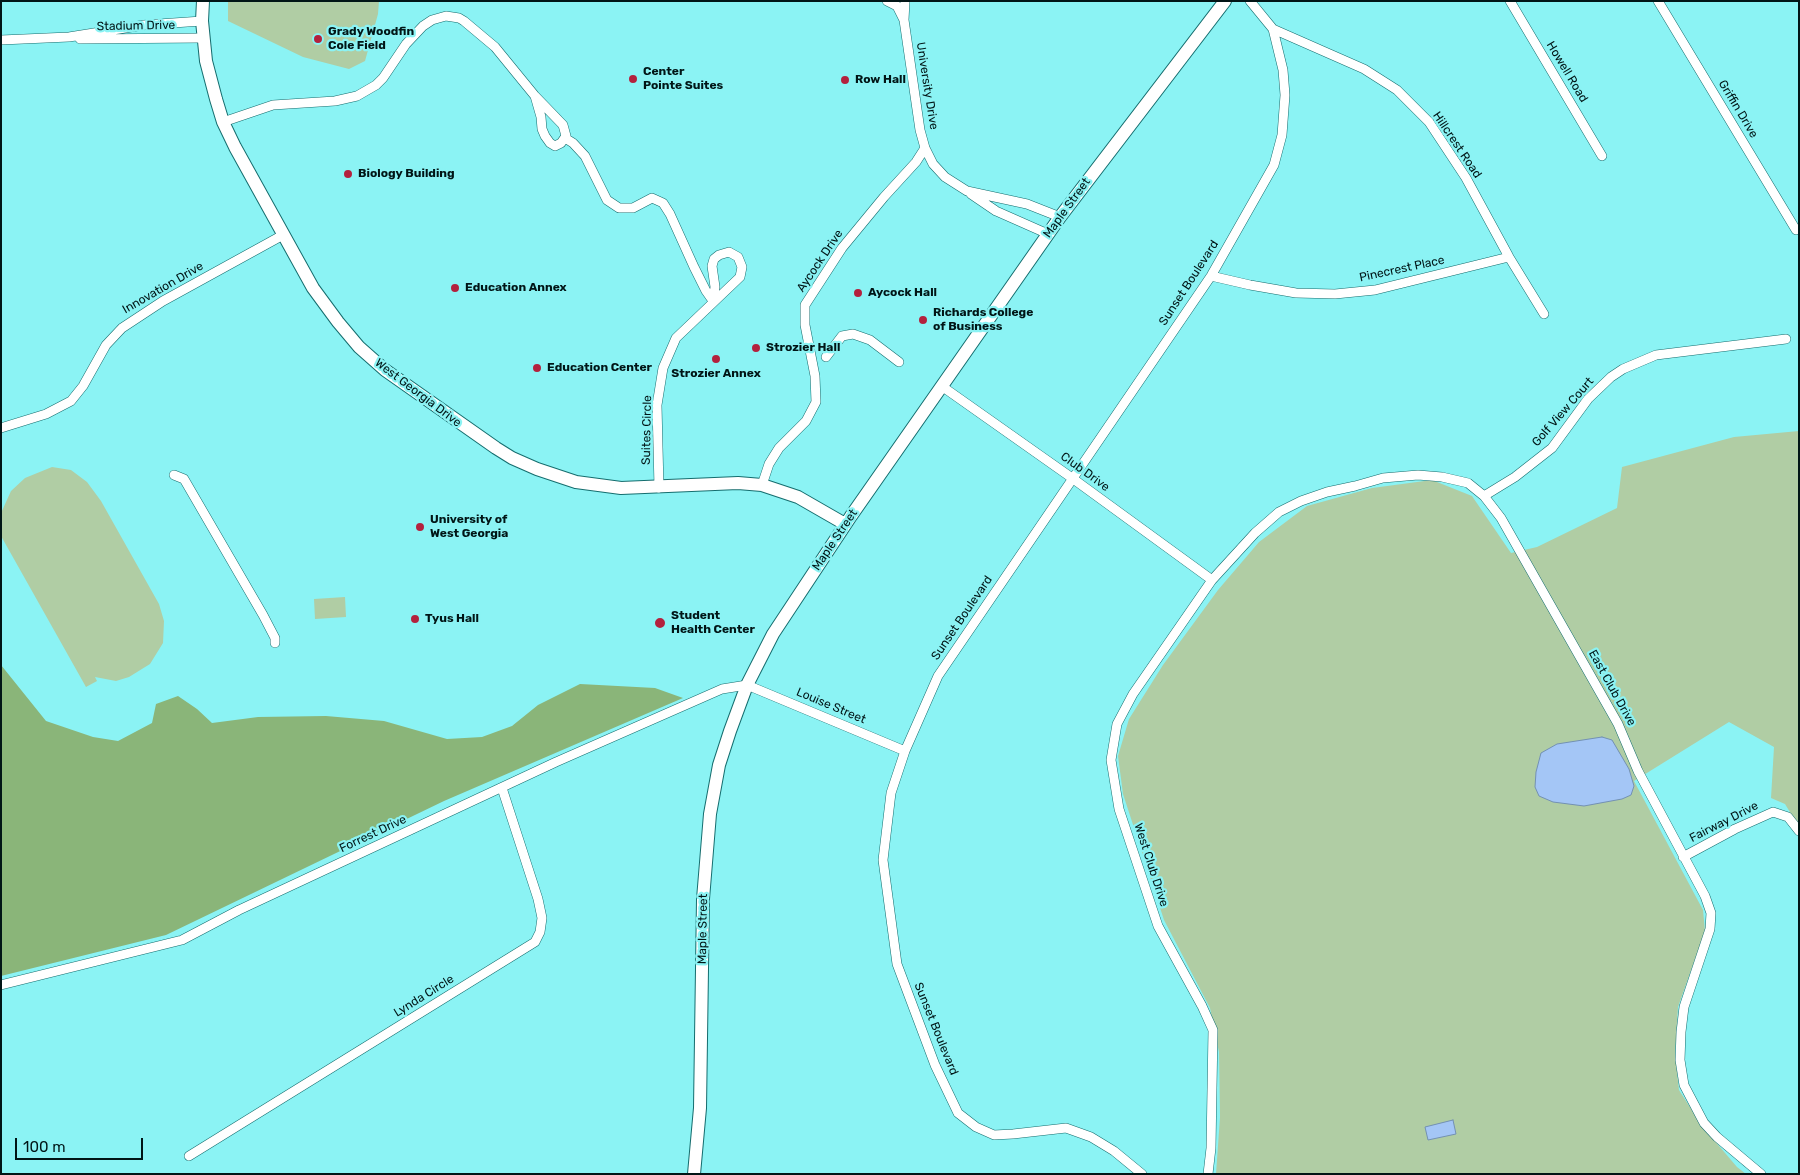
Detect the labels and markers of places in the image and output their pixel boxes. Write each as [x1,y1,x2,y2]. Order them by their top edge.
place label: Grady Woodfin Cole Field [328,25,414,53]
marker: Grady Woodfin Cole Field [312,33,324,45]
place label: Center Pointe Suites [643,65,723,93]
marker: Center Pointe Suites [627,73,639,85]
place label: Row Hall [855,73,906,87]
marker: Row Hall [839,74,851,86]
place label: Biology Building [358,167,455,181]
marker: Biology Building [342,168,354,180]
place label: Education Annex [465,281,567,295]
marker: Education Annex [449,282,461,294]
place label: Aycock Hall [868,286,937,300]
marker: Aycock Hall [852,287,864,299]
place label: Richards College of Business [933,306,1033,334]
marker: Richards College of Business [917,314,929,326]
place label: Strozier Hall [766,341,840,355]
marker: Strozier Hall [750,342,762,354]
marker: Strozier Annex [710,353,722,365]
place label: Education Center [547,361,652,375]
marker: Education Center [531,362,543,374]
place label: Strozier Annex [671,367,761,381]
place label: University of West Georgia [430,513,508,541]
marker: University of West Georgia [414,521,426,533]
place label: Student Health Center [671,609,755,637]
place label: Tyus Hall [425,612,479,626]
marker: Tyus Hall [409,613,421,625]
marker: Student Health Center [653,616,667,630]

